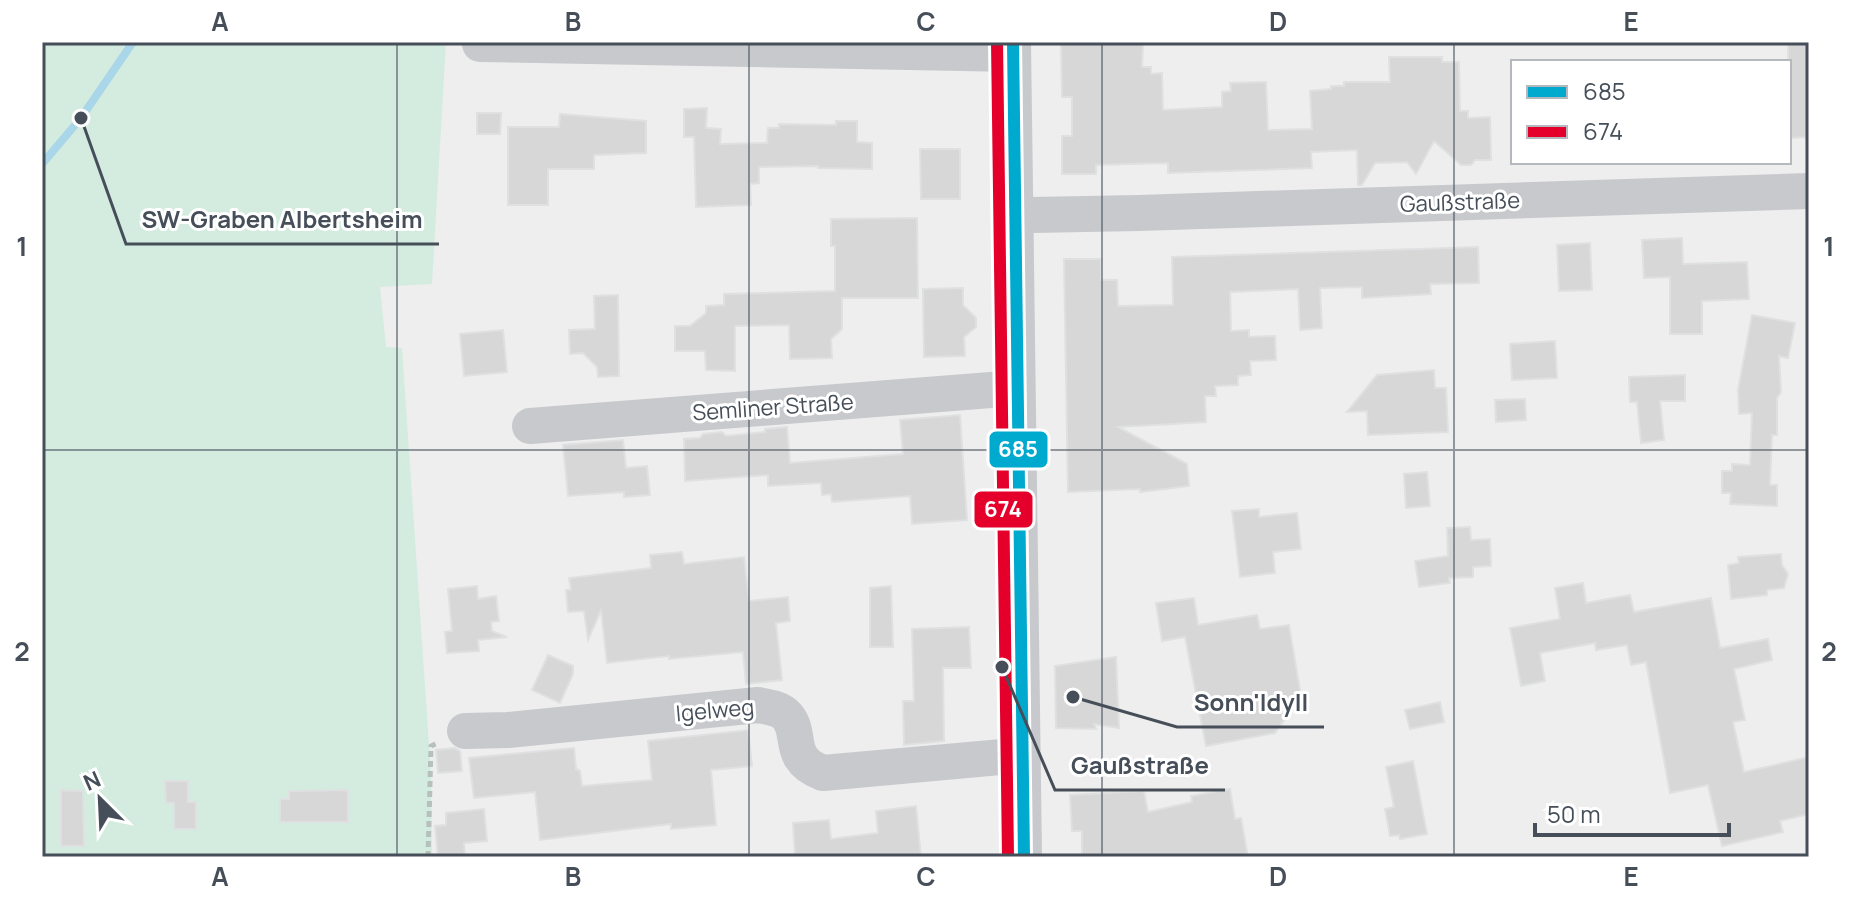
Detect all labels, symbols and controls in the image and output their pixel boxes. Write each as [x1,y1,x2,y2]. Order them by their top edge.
text: A [211,3,229,39]
text: B [565,3,581,39]
text: C [916,3,936,39]
text: D [1269,3,1287,39]
text: E [1623,3,1639,39]
legend [1511,60,1791,164]
text: 685 [1583,74,1626,107]
text: 674 [1583,114,1623,147]
street label: Gaußstraße [1399,185,1521,219]
callout: SW-Graben Albertsheim [126,196,439,244]
text: SW-Graben Albertsheim [142,202,422,235]
text: 1 [16,228,28,264]
text: 1 [1823,228,1835,264]
street label: Semliner Straße [691,386,855,428]
line badge: 685 [988,430,1049,469]
text: 685 [998,434,1038,464]
line badge: 674 [973,490,1034,529]
text: 674 [984,494,1022,524]
text: 2 [14,633,30,669]
text: 2 [1821,633,1837,669]
callout: Sonn'Idyll [1177,679,1324,727]
text: Sonn'Idyll [1194,685,1308,718]
street label: Igelweg [675,692,755,728]
callout: Gaußstraße [1055,742,1225,790]
text: Gaußstraße [1071,748,1209,781]
north arrow [60,759,140,839]
text: N [79,764,105,798]
scale bar [1535,787,1729,837]
text: 50 m [1547,797,1601,830]
text: A [211,858,229,894]
text: B [565,858,581,894]
text: C [916,858,936,894]
text: D [1269,858,1287,894]
text: E [1623,858,1639,894]

